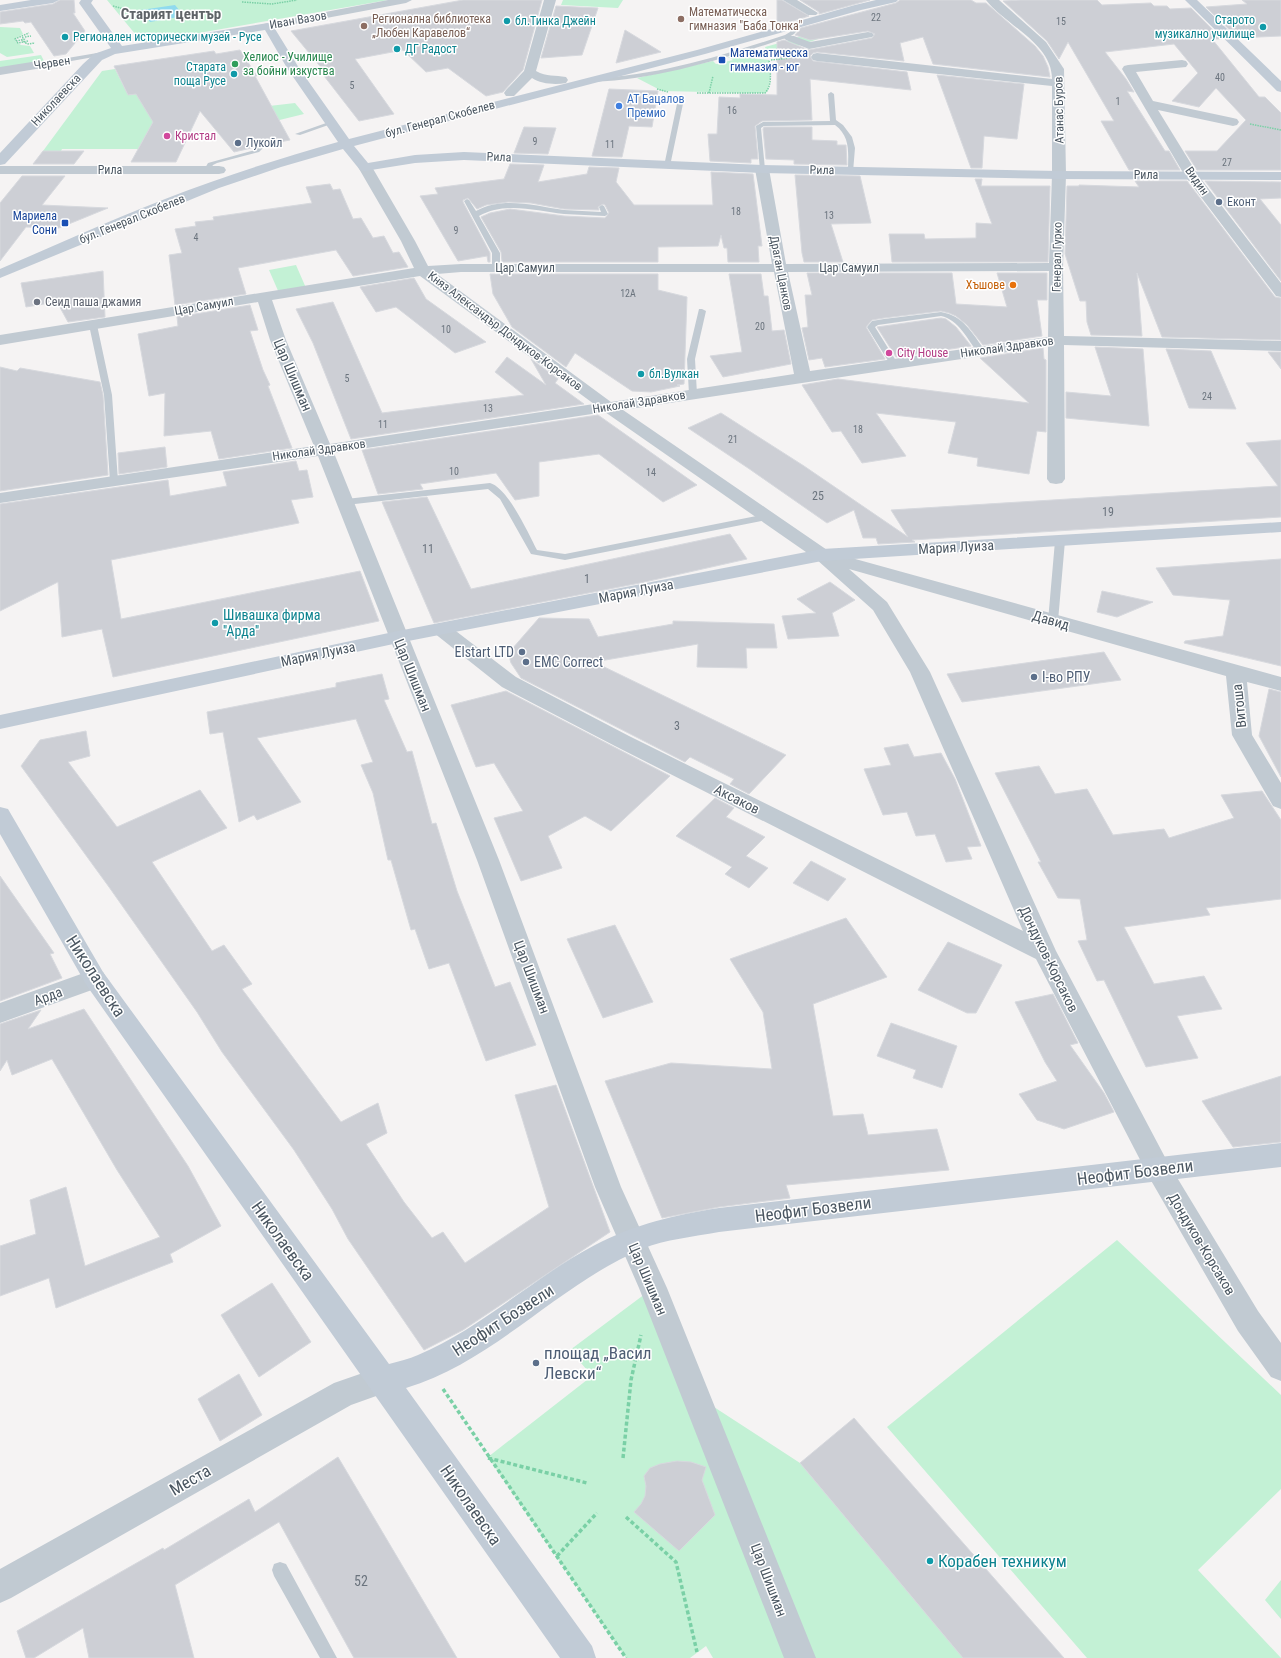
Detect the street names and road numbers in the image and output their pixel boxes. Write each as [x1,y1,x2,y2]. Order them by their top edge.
street label: Иван Вазов [268,8,328,32]
street label: Червен [33,53,71,73]
street label: Николаевска [28,71,84,129]
street label: Атанас Буров [1051,76,1067,144]
street label: бул. Генерал Скобелев [384,98,496,140]
street label: Рила [486,150,512,164]
street label: Рила [98,163,123,177]
street label: Рила [810,163,835,177]
street label: Видин [1182,164,1212,198]
street label: Рила [1134,168,1159,182]
street label: бул. Генерал Скобелев [77,191,187,247]
street label: Генерал Гурко [1049,222,1065,292]
street label: Драган Цанков [767,234,795,312]
street label: Цар Самуил [495,261,555,275]
street label: Цар Самуил [819,261,879,275]
street label: Княз Александър Дондуков-Корсаков [425,268,585,394]
street label: Цар Самуил [173,294,235,318]
street label: Николай Здравков [960,334,1054,360]
street label: Цар Шишман [271,336,315,414]
street label: Николай Здравков [592,388,686,416]
street label: Николай Здравков [272,437,366,463]
street label: Мария Луиза [918,537,994,557]
street label: Мария Луиза [597,576,675,606]
street label: Давид [1031,607,1072,633]
street label: Цар Шишман [391,636,435,714]
street label: Мария Луиза [279,638,357,670]
street label: Витоша [1229,683,1249,729]
street label: Аксаков [712,781,762,817]
street label: Дондуков-Корсаков [1016,903,1082,1015]
street label: Николаевска [62,932,130,1020]
street label: Цар Шишман [511,938,553,1016]
street label: Арда [32,984,64,1008]
street label: Неофит Бозвели [1076,1155,1194,1189]
street label: Дондуков-Корсаков [1165,1190,1239,1298]
street label: Неофит Бозвели [754,1192,872,1226]
street label: Николаевска [248,1197,318,1285]
street label: Цар Шишман [626,1240,670,1318]
street label: Неофит Бозвели [449,1280,557,1360]
street label: Места [166,1460,214,1500]
street label: Николаевска [436,1461,506,1549]
street label: Цар Шишман [748,1541,790,1619]

